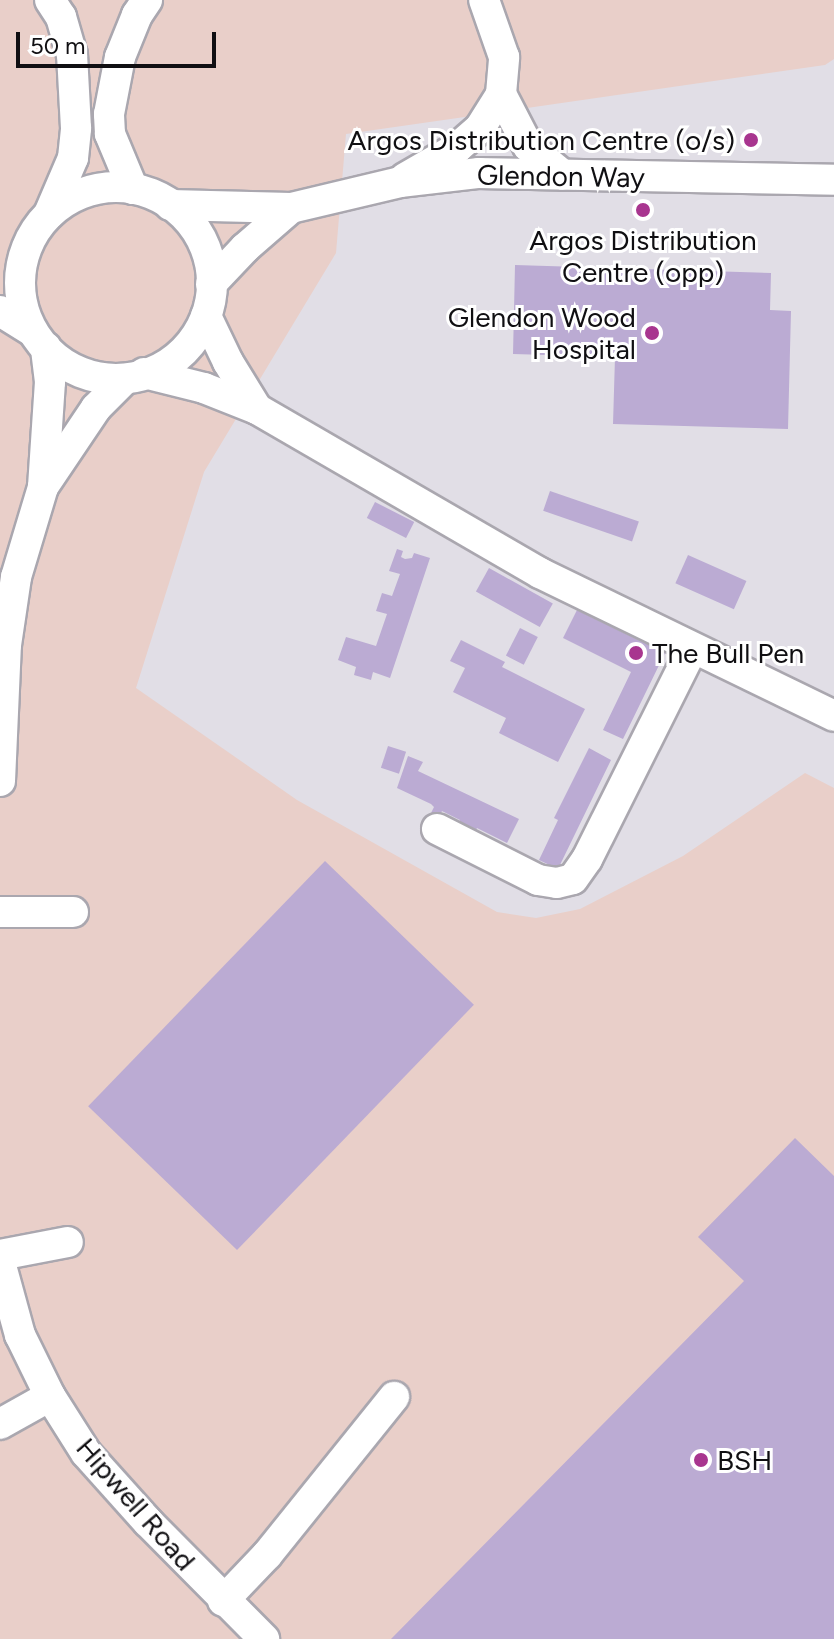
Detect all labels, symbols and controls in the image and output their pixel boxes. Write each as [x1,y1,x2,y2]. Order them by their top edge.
scale bar [20,16,220,66]
text: 50 m [30,31,86,60]
place label: Argos Distribution Centre (o/s) [348,123,735,157]
marker: Argos Distribution Centre (o/s) [742,131,760,149]
street label: Glendon Way [477,158,645,194]
marker: Argos Distribution Centre (opp) [634,201,652,219]
place label: Argos Distribution Centre (opp) [529,223,757,289]
place label: Glendon Wood Hospital [448,300,636,366]
marker: Glendon Wood Hospital [643,324,661,342]
place label: The Bull Pen [652,636,804,670]
marker: The Bull Pen [627,644,645,662]
street label: Hipwell Road [69,1431,203,1577]
place label: BSH [717,1443,772,1477]
marker: BSH [692,1451,710,1469]

